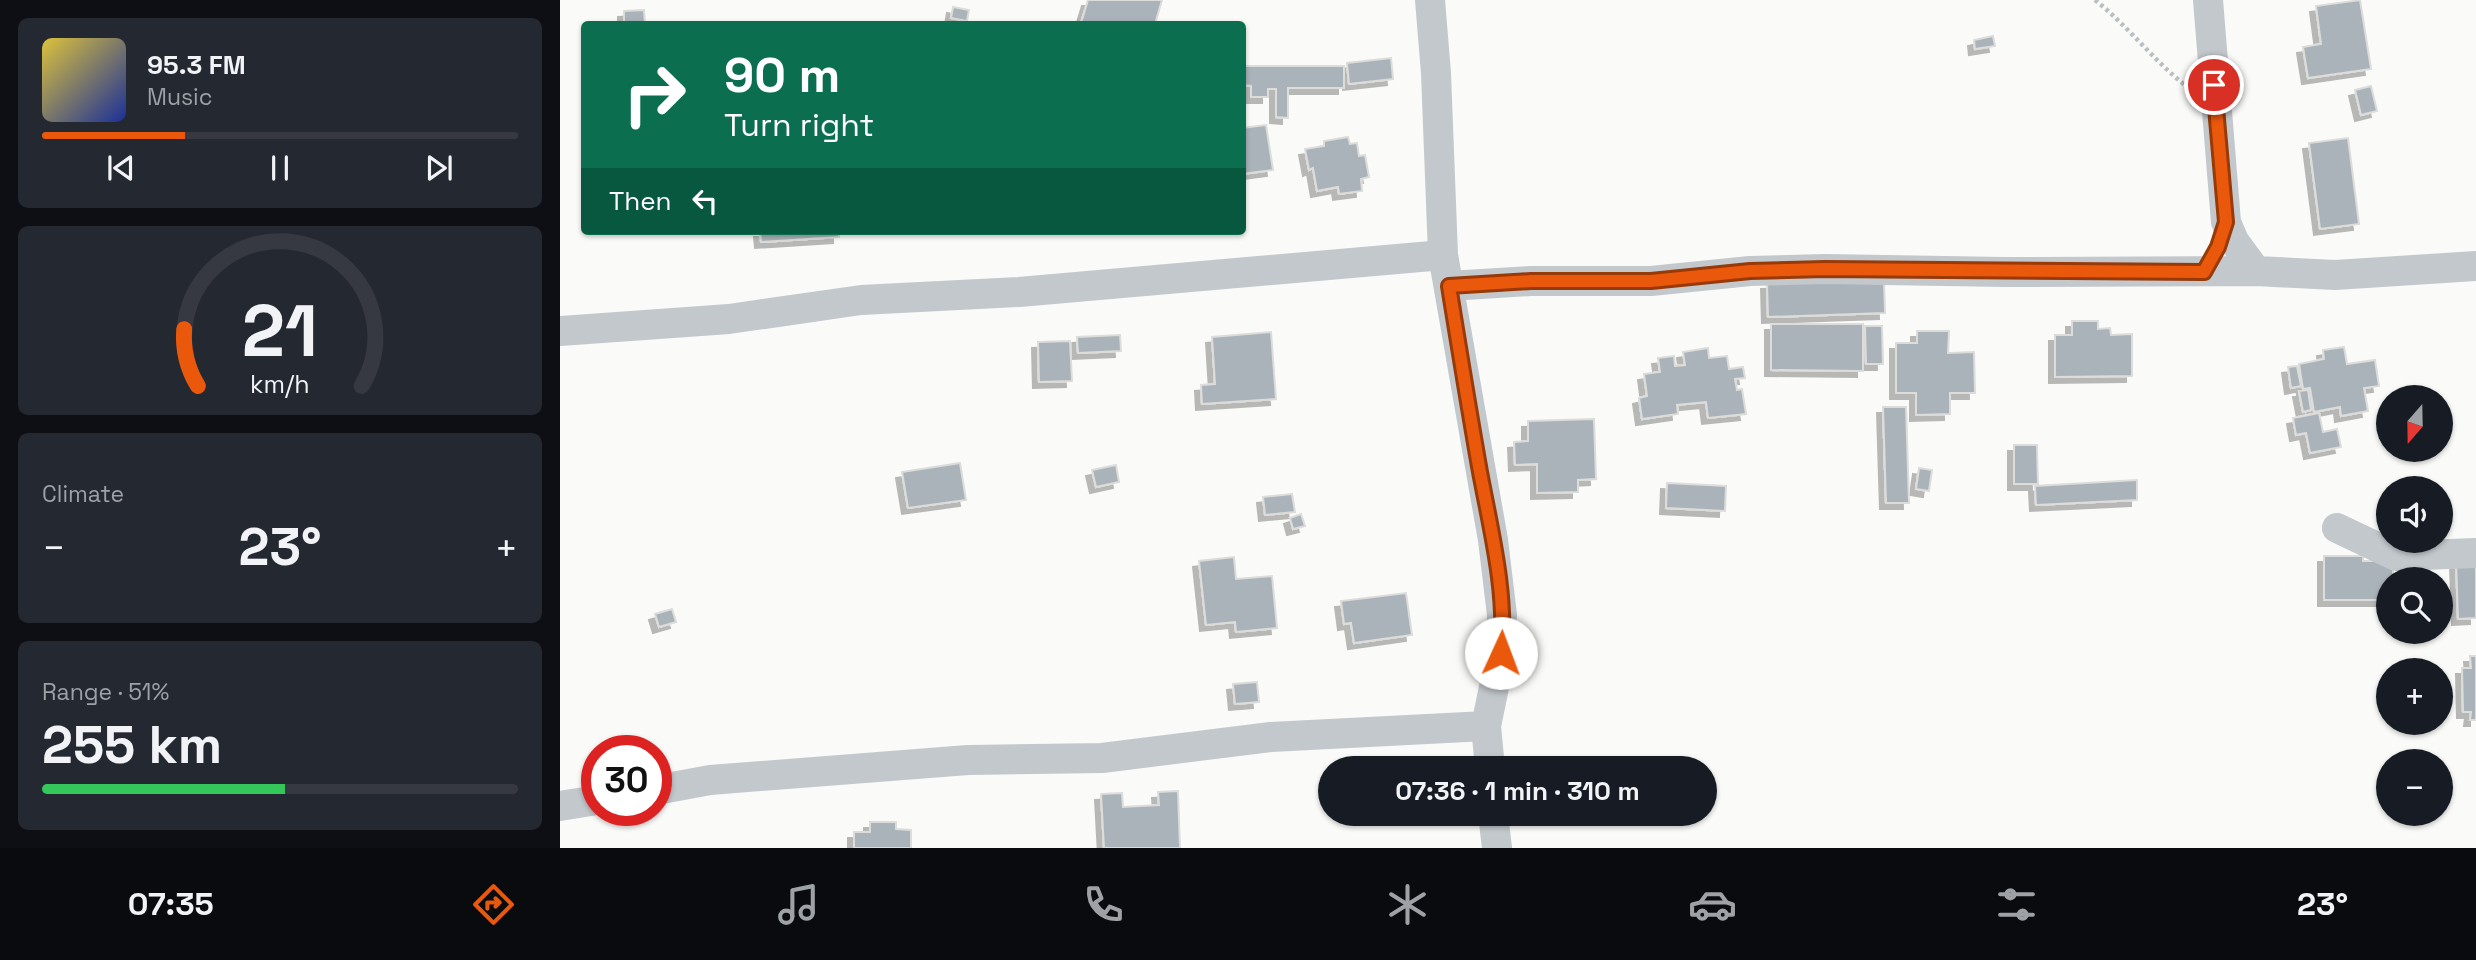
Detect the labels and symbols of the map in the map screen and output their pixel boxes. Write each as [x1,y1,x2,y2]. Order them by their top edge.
pin [2184,55,2244,115]
north arrow [2376,385,2454,462]
position arrow [1464,616,1538,690]
speed limit sign: 30 [581,735,672,826]

